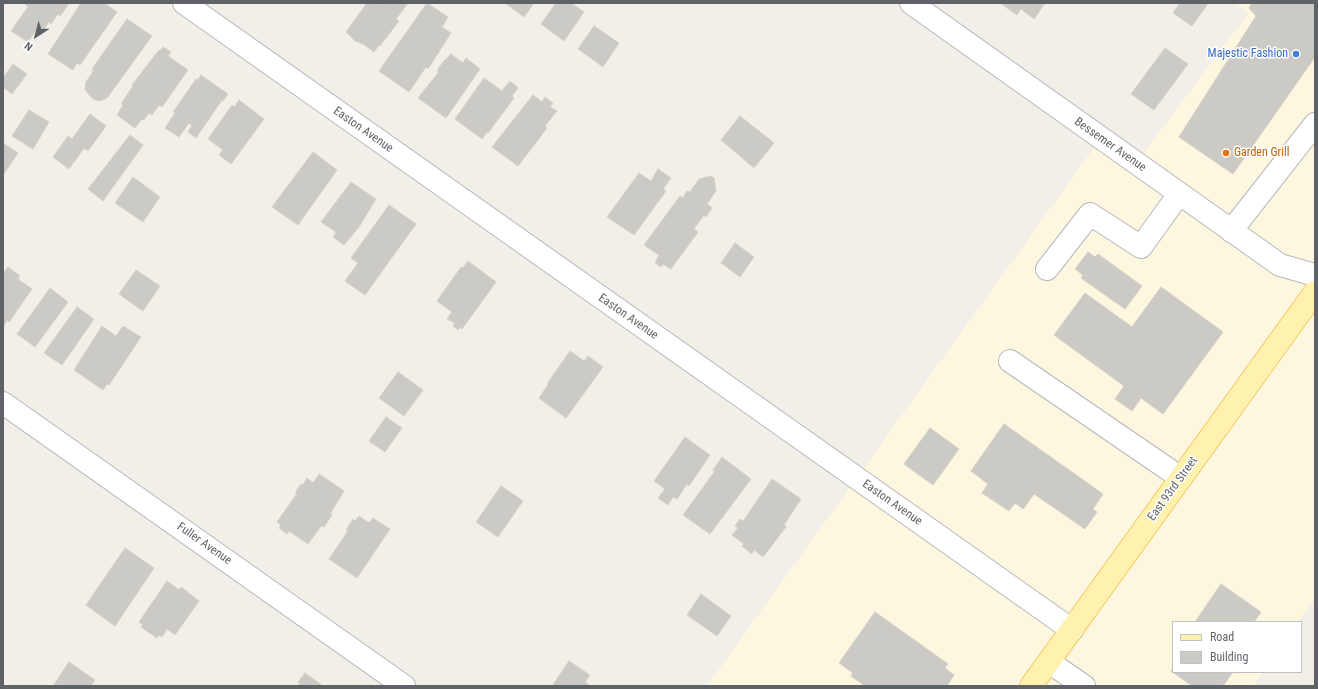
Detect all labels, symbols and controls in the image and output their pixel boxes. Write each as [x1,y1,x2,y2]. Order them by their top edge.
north arrow [16,16,56,56]
text: N [22,39,35,53]
place label: Majestic Fashion [1208,47,1288,61]
marker: Majestic Fashion [1291,49,1301,59]
street label: Easton Avenue [330,104,396,156]
street label: Bessemer Avenue [1071,115,1149,175]
place label: Garden Grill [1234,146,1290,160]
marker: Garden Grill [1221,148,1231,158]
street label: Easton Avenue [595,291,661,343]
street label: East 93rd Street [1145,454,1201,524]
street label: Easton Avenue [859,477,925,529]
street label: Fuller Avenue [174,520,234,568]
legend [1172,621,1302,673]
text: Road [1210,630,1234,644]
text: Building [1210,650,1248,664]

